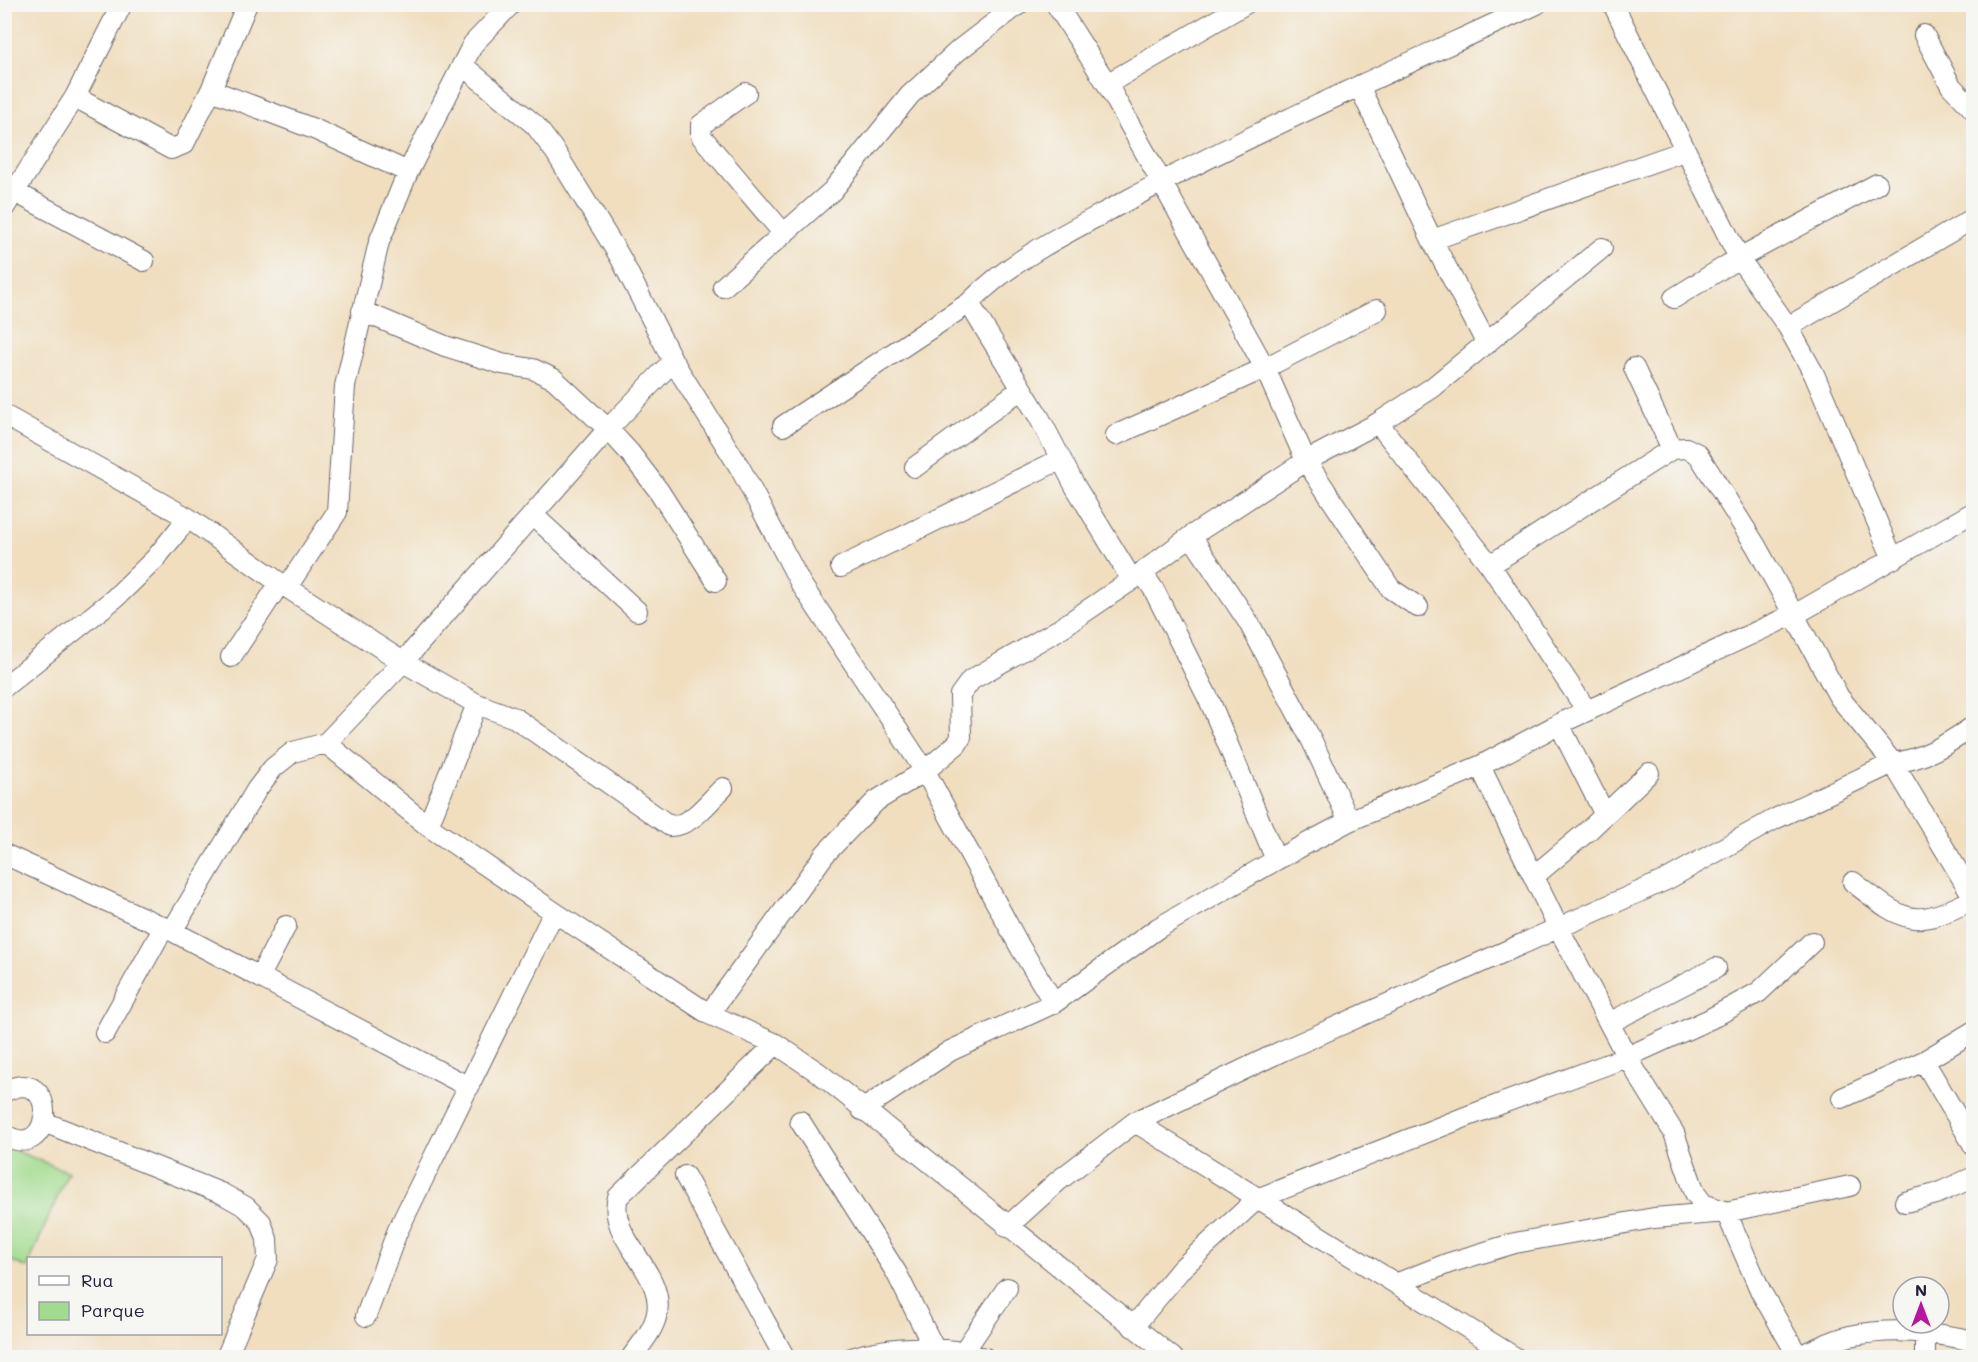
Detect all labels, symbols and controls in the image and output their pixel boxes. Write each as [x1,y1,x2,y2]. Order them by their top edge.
legend [27,1257,222,1335]
text: Rua [81,1268,114,1292]
north arrow [1891,1275,1951,1335]
text: N [1915,1279,1927,1300]
text: Parque [81,1298,145,1322]

